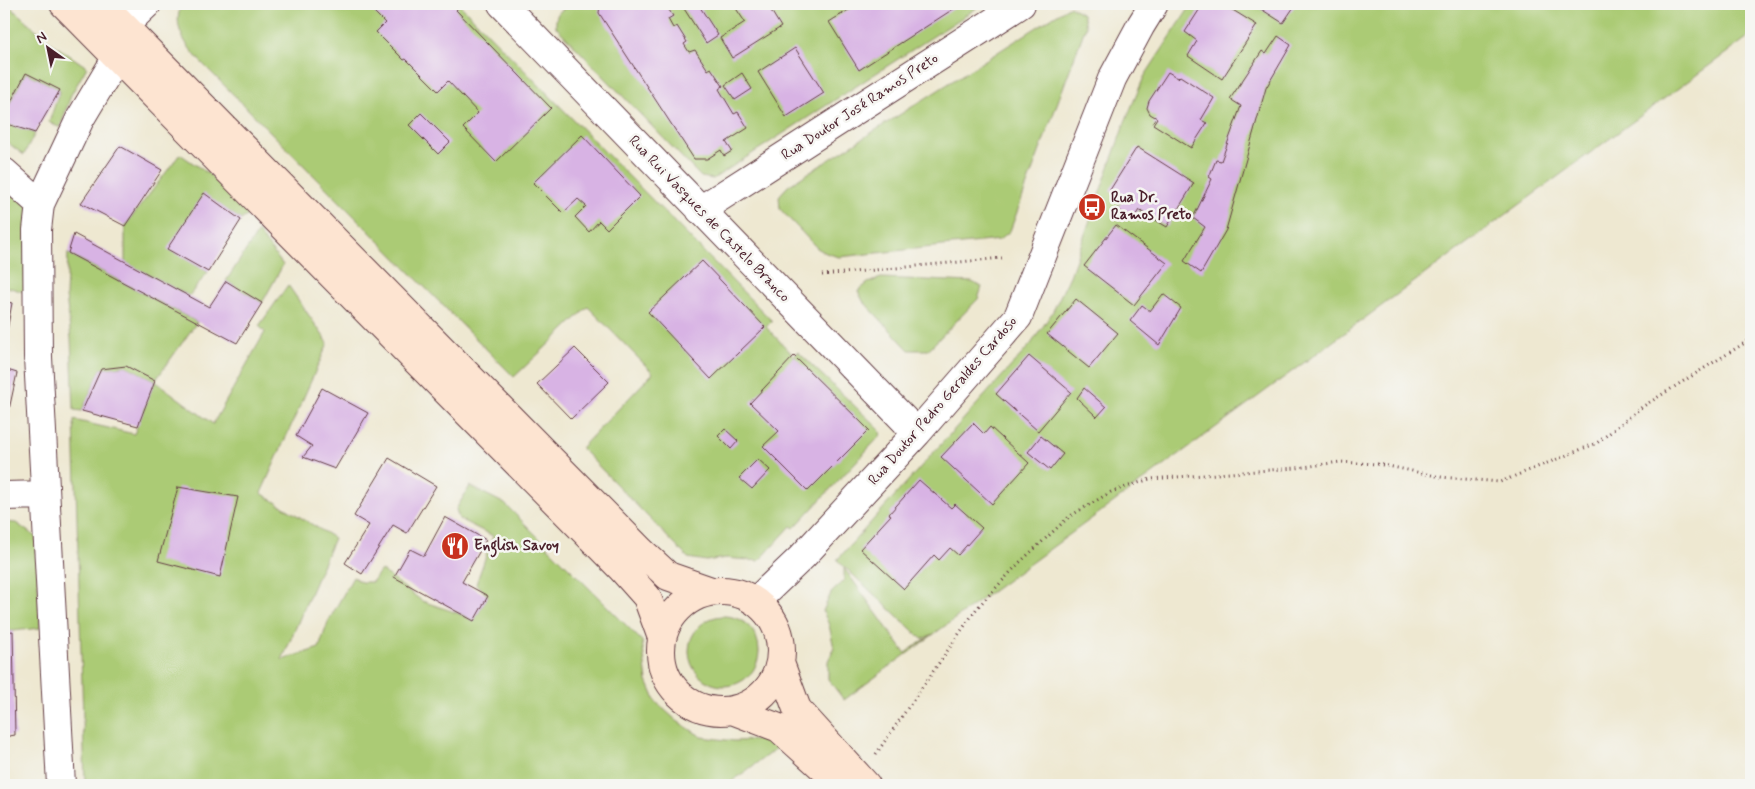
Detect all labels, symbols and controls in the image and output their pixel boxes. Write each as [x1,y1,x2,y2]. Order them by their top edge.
north arrow [22,22,72,72]
text: N [33,28,50,48]
street label: Rua Doutor José Ramos Preto [778,49,942,165]
street label: Rua Rui Vasques de Castelo Branco [624,131,794,307]
place label: Rua Dr. Ramos Preto [1111,188,1191,225]
bus stop icon: Rua Dr. Ramos Preto [1077,192,1107,222]
street label: Rua Doutor Pedro Geraldes Cardoso [864,312,1022,490]
restaurant icon: English Savoy [440,531,470,561]
place label: English Savoy [474,536,559,558]

